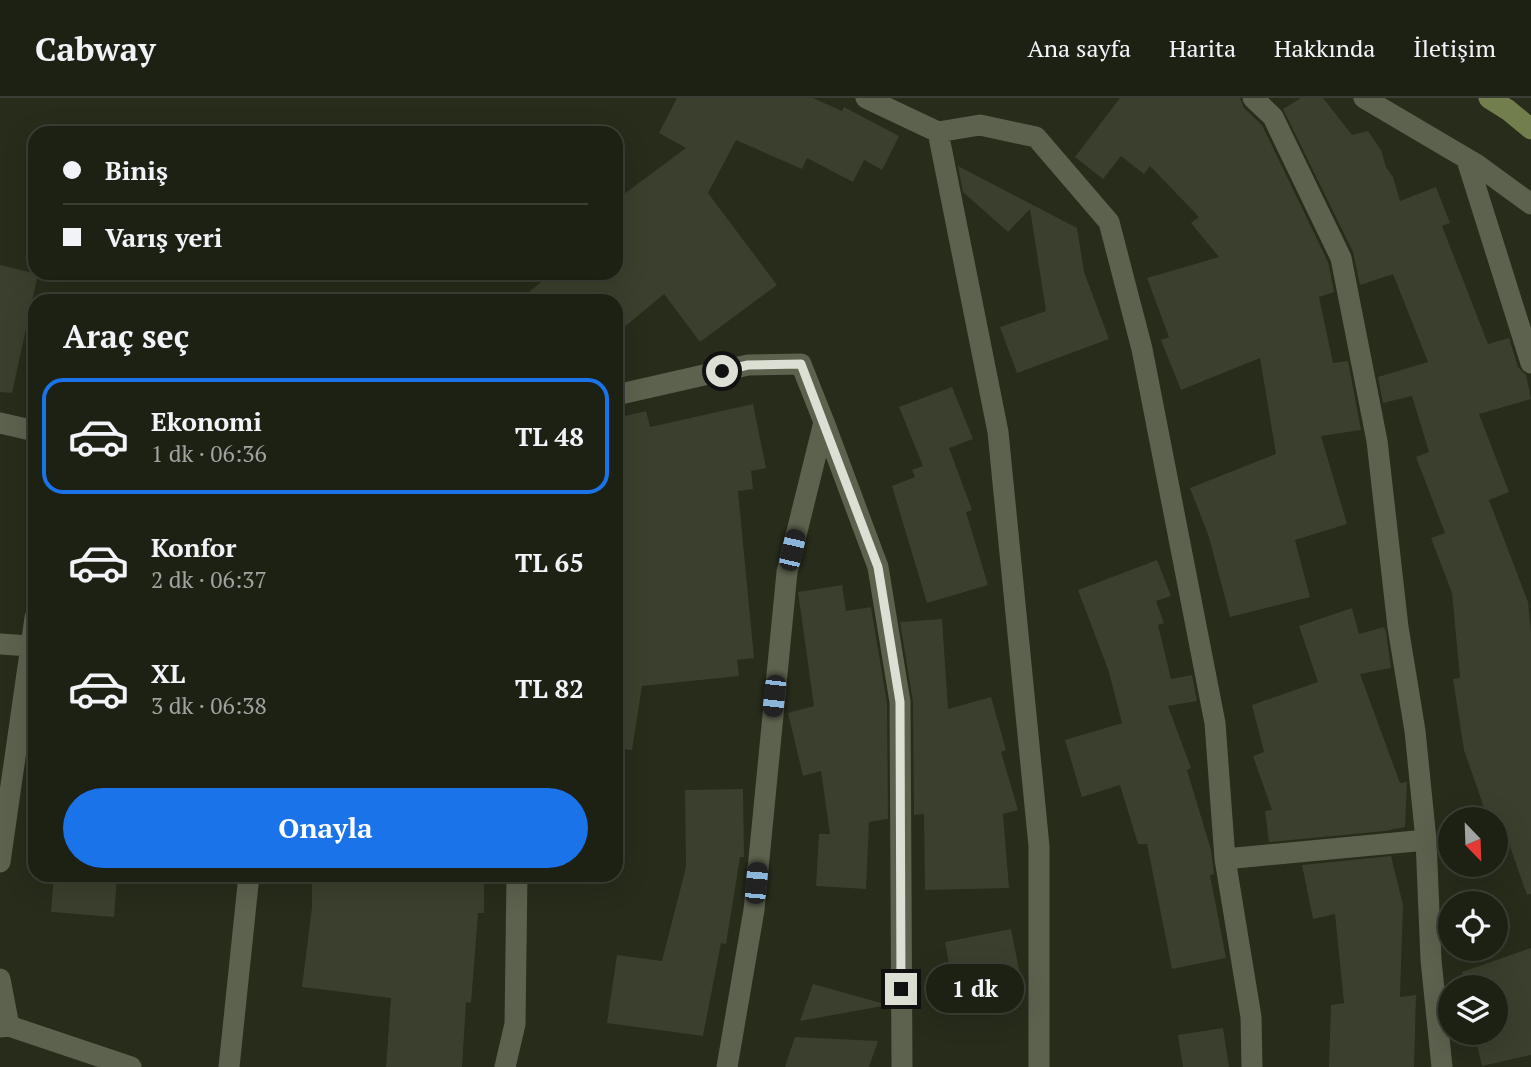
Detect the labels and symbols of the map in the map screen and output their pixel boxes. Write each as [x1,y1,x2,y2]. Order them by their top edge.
route start [706,355,738,387]
car [778,527,807,573]
car [762,674,787,718]
north arrow [1438,807,1508,877]
car [744,861,769,905]
callout: 1 dk [926,964,1024,1014]
route end [885,973,917,1005]

